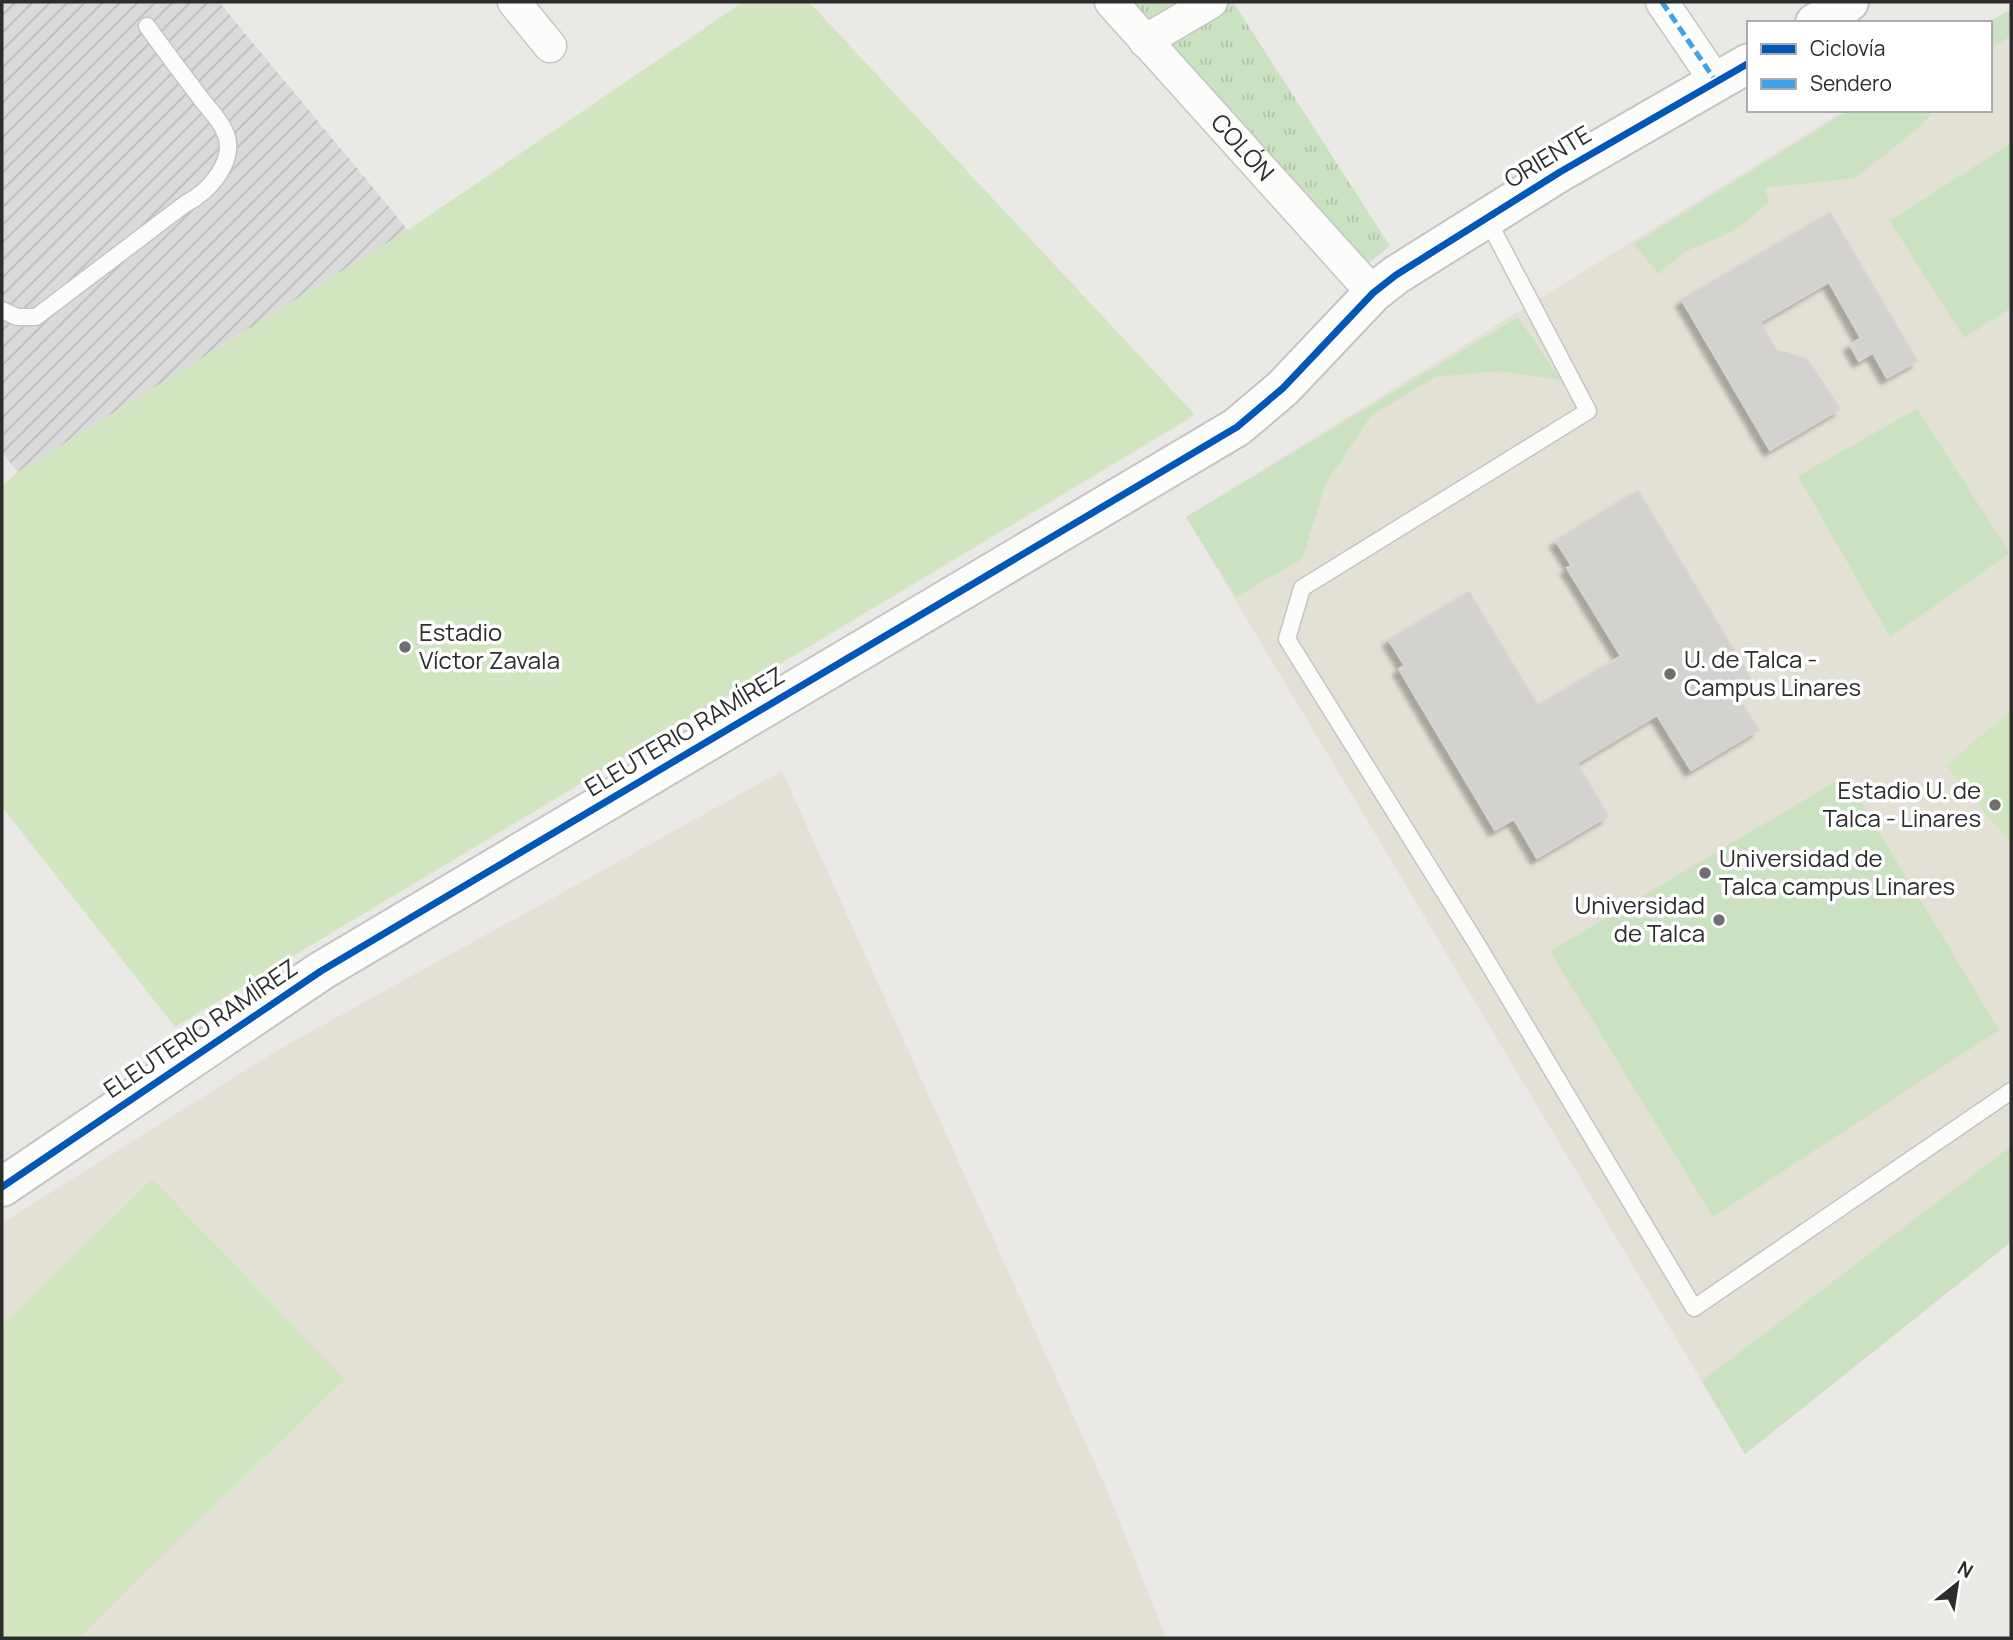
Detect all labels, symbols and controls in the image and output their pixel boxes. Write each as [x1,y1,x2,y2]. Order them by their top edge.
legend [1747,21,1992,112]
text: Ciclovía [1810,34,1885,62]
text: Sendero [1810,69,1892,97]
street label: COLÓN [1204,106,1282,187]
street label: ORIENTE [1497,117,1597,195]
place label: Estadio Víctor Zavala [419,615,560,676]
marker: Estadio Víctor Zavala [397,639,413,655]
place label: U. de Talca - Campus Linares [1684,642,1861,703]
street label: ELEUTERIO RAMÍREZ [578,658,790,803]
marker: U. de Talca - Campus Linares [1662,666,1678,682]
place label: Estadio U. de Talca - Linares [1823,773,1981,834]
marker: Estadio U. de Talca - Linares [1987,797,2003,813]
place label: Universidad de Talca campus Linares [1719,841,1955,902]
marker: Universidad de Talca campus Linares [1697,865,1713,881]
place label: Universidad de Talca [1574,888,1705,949]
marker: Universidad de Talca [1711,912,1727,928]
street label: ELEUTERIO RAMÍREZ [97,951,303,1105]
north arrow [1922,1549,1992,1619]
text: N [1953,1555,1978,1584]

